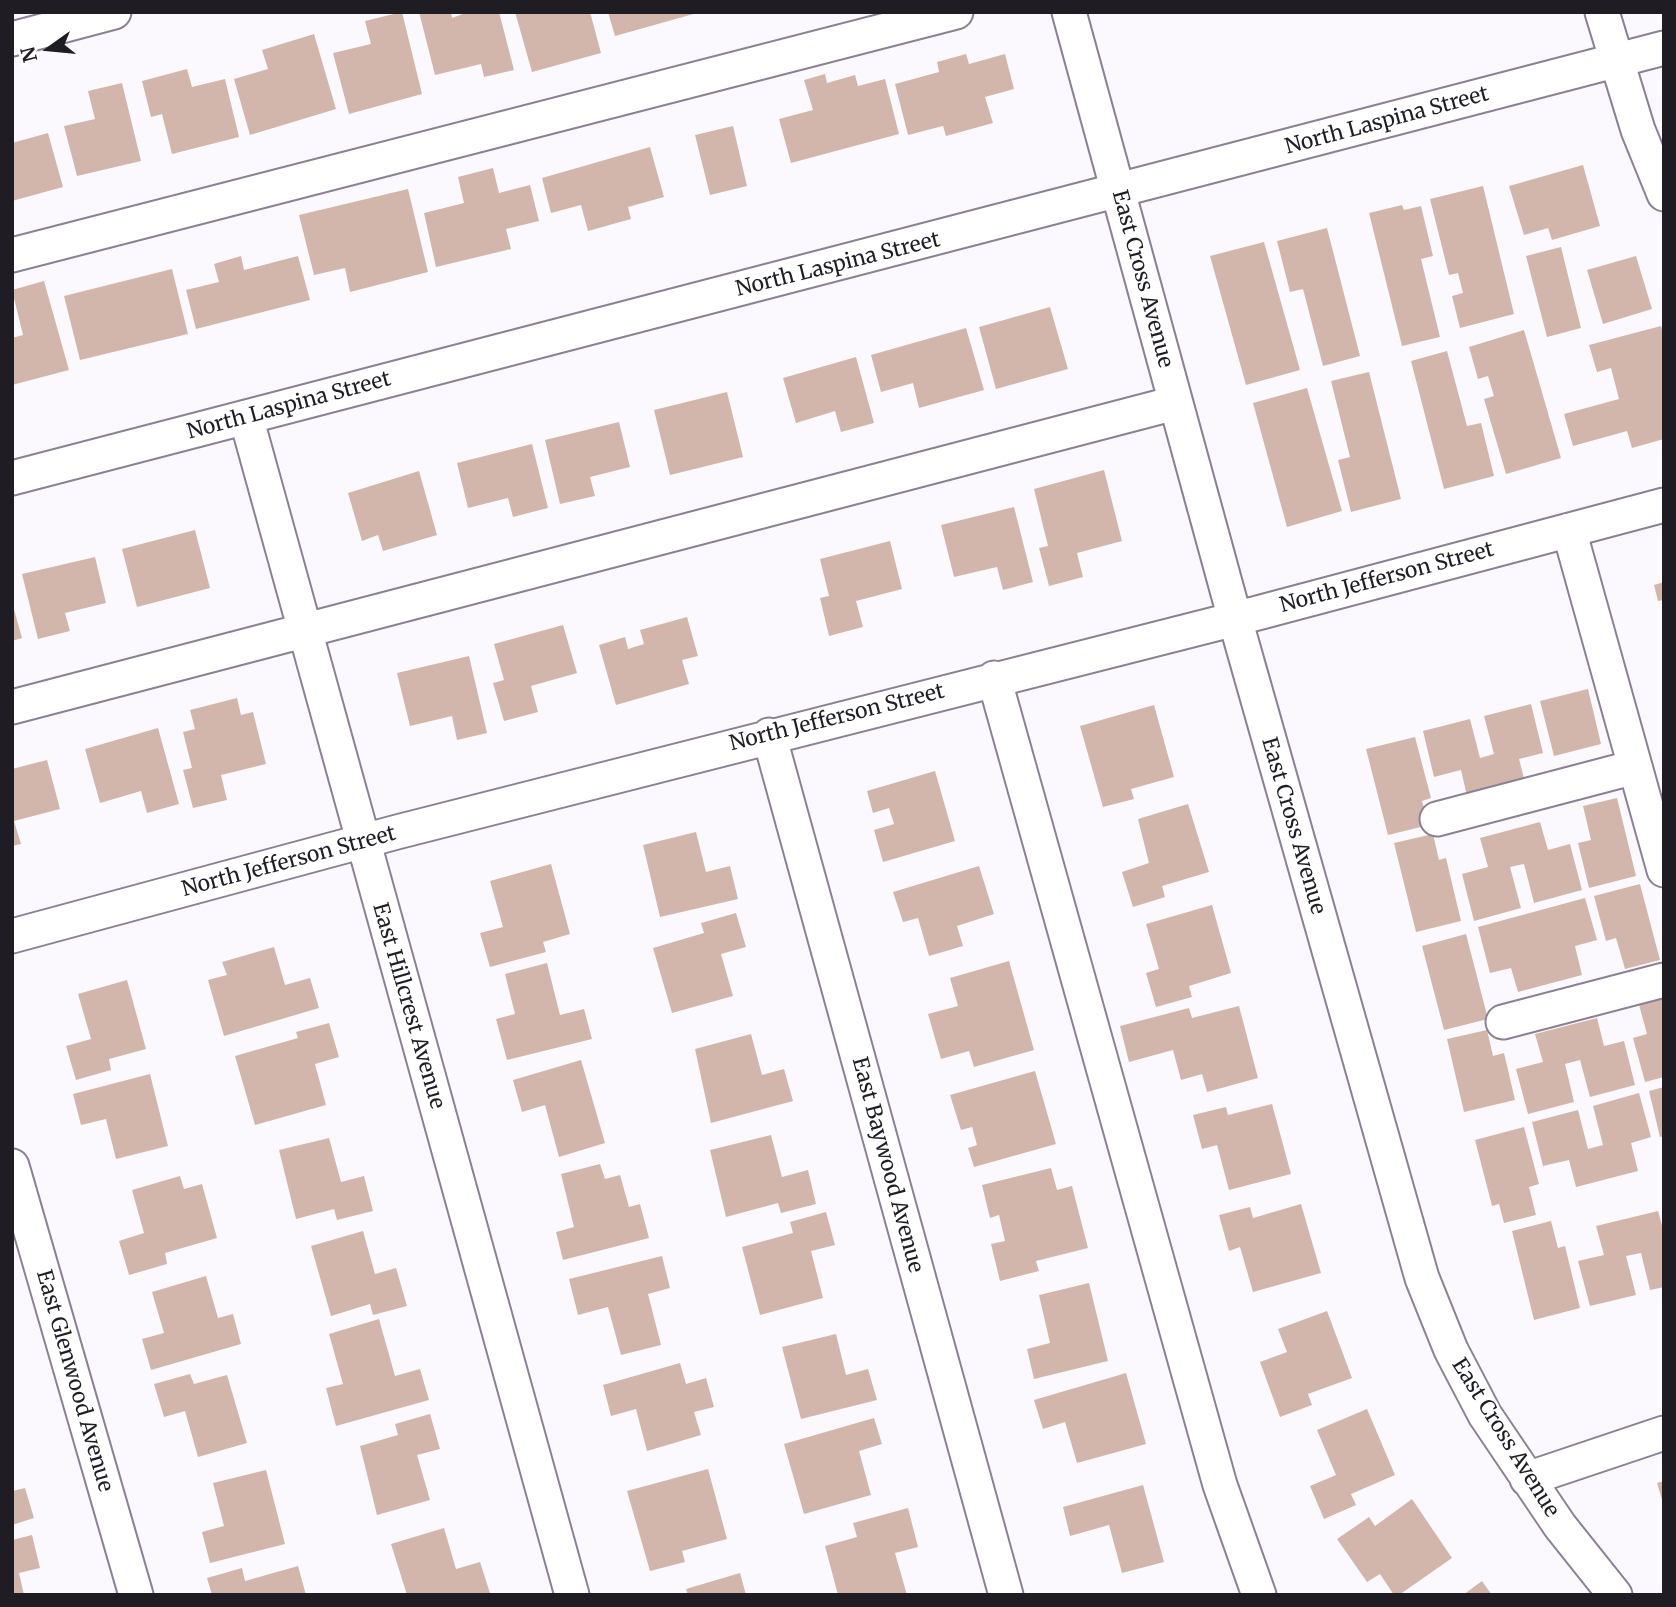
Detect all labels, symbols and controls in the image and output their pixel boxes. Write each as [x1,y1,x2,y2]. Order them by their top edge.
north arrow [14,14,84,84]
text: N [15,44,42,65]
street label: North Laspina Street [1282,82,1492,160]
street label: East Cross Avenue [1106,188,1178,370]
street label: North Laspina Street [733,227,943,303]
street label: North Laspina Street [184,367,394,445]
street label: North Jefferson Street [1277,537,1497,619]
street label: North Jefferson Street [727,679,947,757]
street label: East Cross Avenue [1256,735,1330,917]
street label: North Jefferson Street [179,821,399,903]
street label: East Hillcrest Avenue [367,900,449,1112]
street label: East Baywood Avenue [846,1055,928,1275]
street label: East Glenwood Avenue [30,1267,118,1495]
street label: East Cross Avenue [1446,1354,1564,1522]

